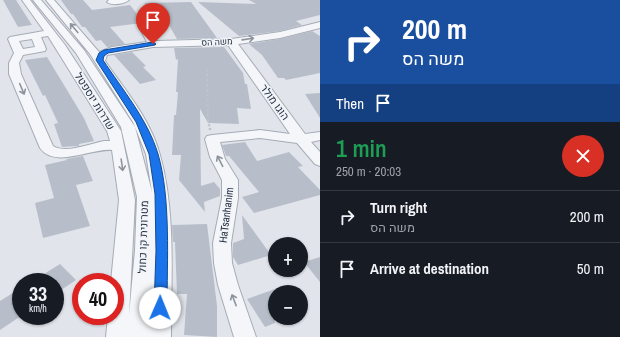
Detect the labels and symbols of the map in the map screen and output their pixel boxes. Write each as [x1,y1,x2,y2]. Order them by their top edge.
pin [136,3,170,44]
one-way arrow [70,23,79,33]
street label: משה הס [201,35,233,49]
one-way arrow [241,35,254,43]
street label: שדרות יוספטל [72,70,118,132]
street label: הוגו מולר [257,81,293,123]
one-way arrow [18,82,26,94]
one-way arrow [216,155,223,167]
one-way arrow [118,158,126,171]
street label: HaTsanhanim [216,186,236,244]
street label: מטרונית קו כחול [135,200,151,274]
speed limit sign: 40 [72,273,124,325]
position arrow [139,287,181,329]
one-way arrow [229,294,237,306]

